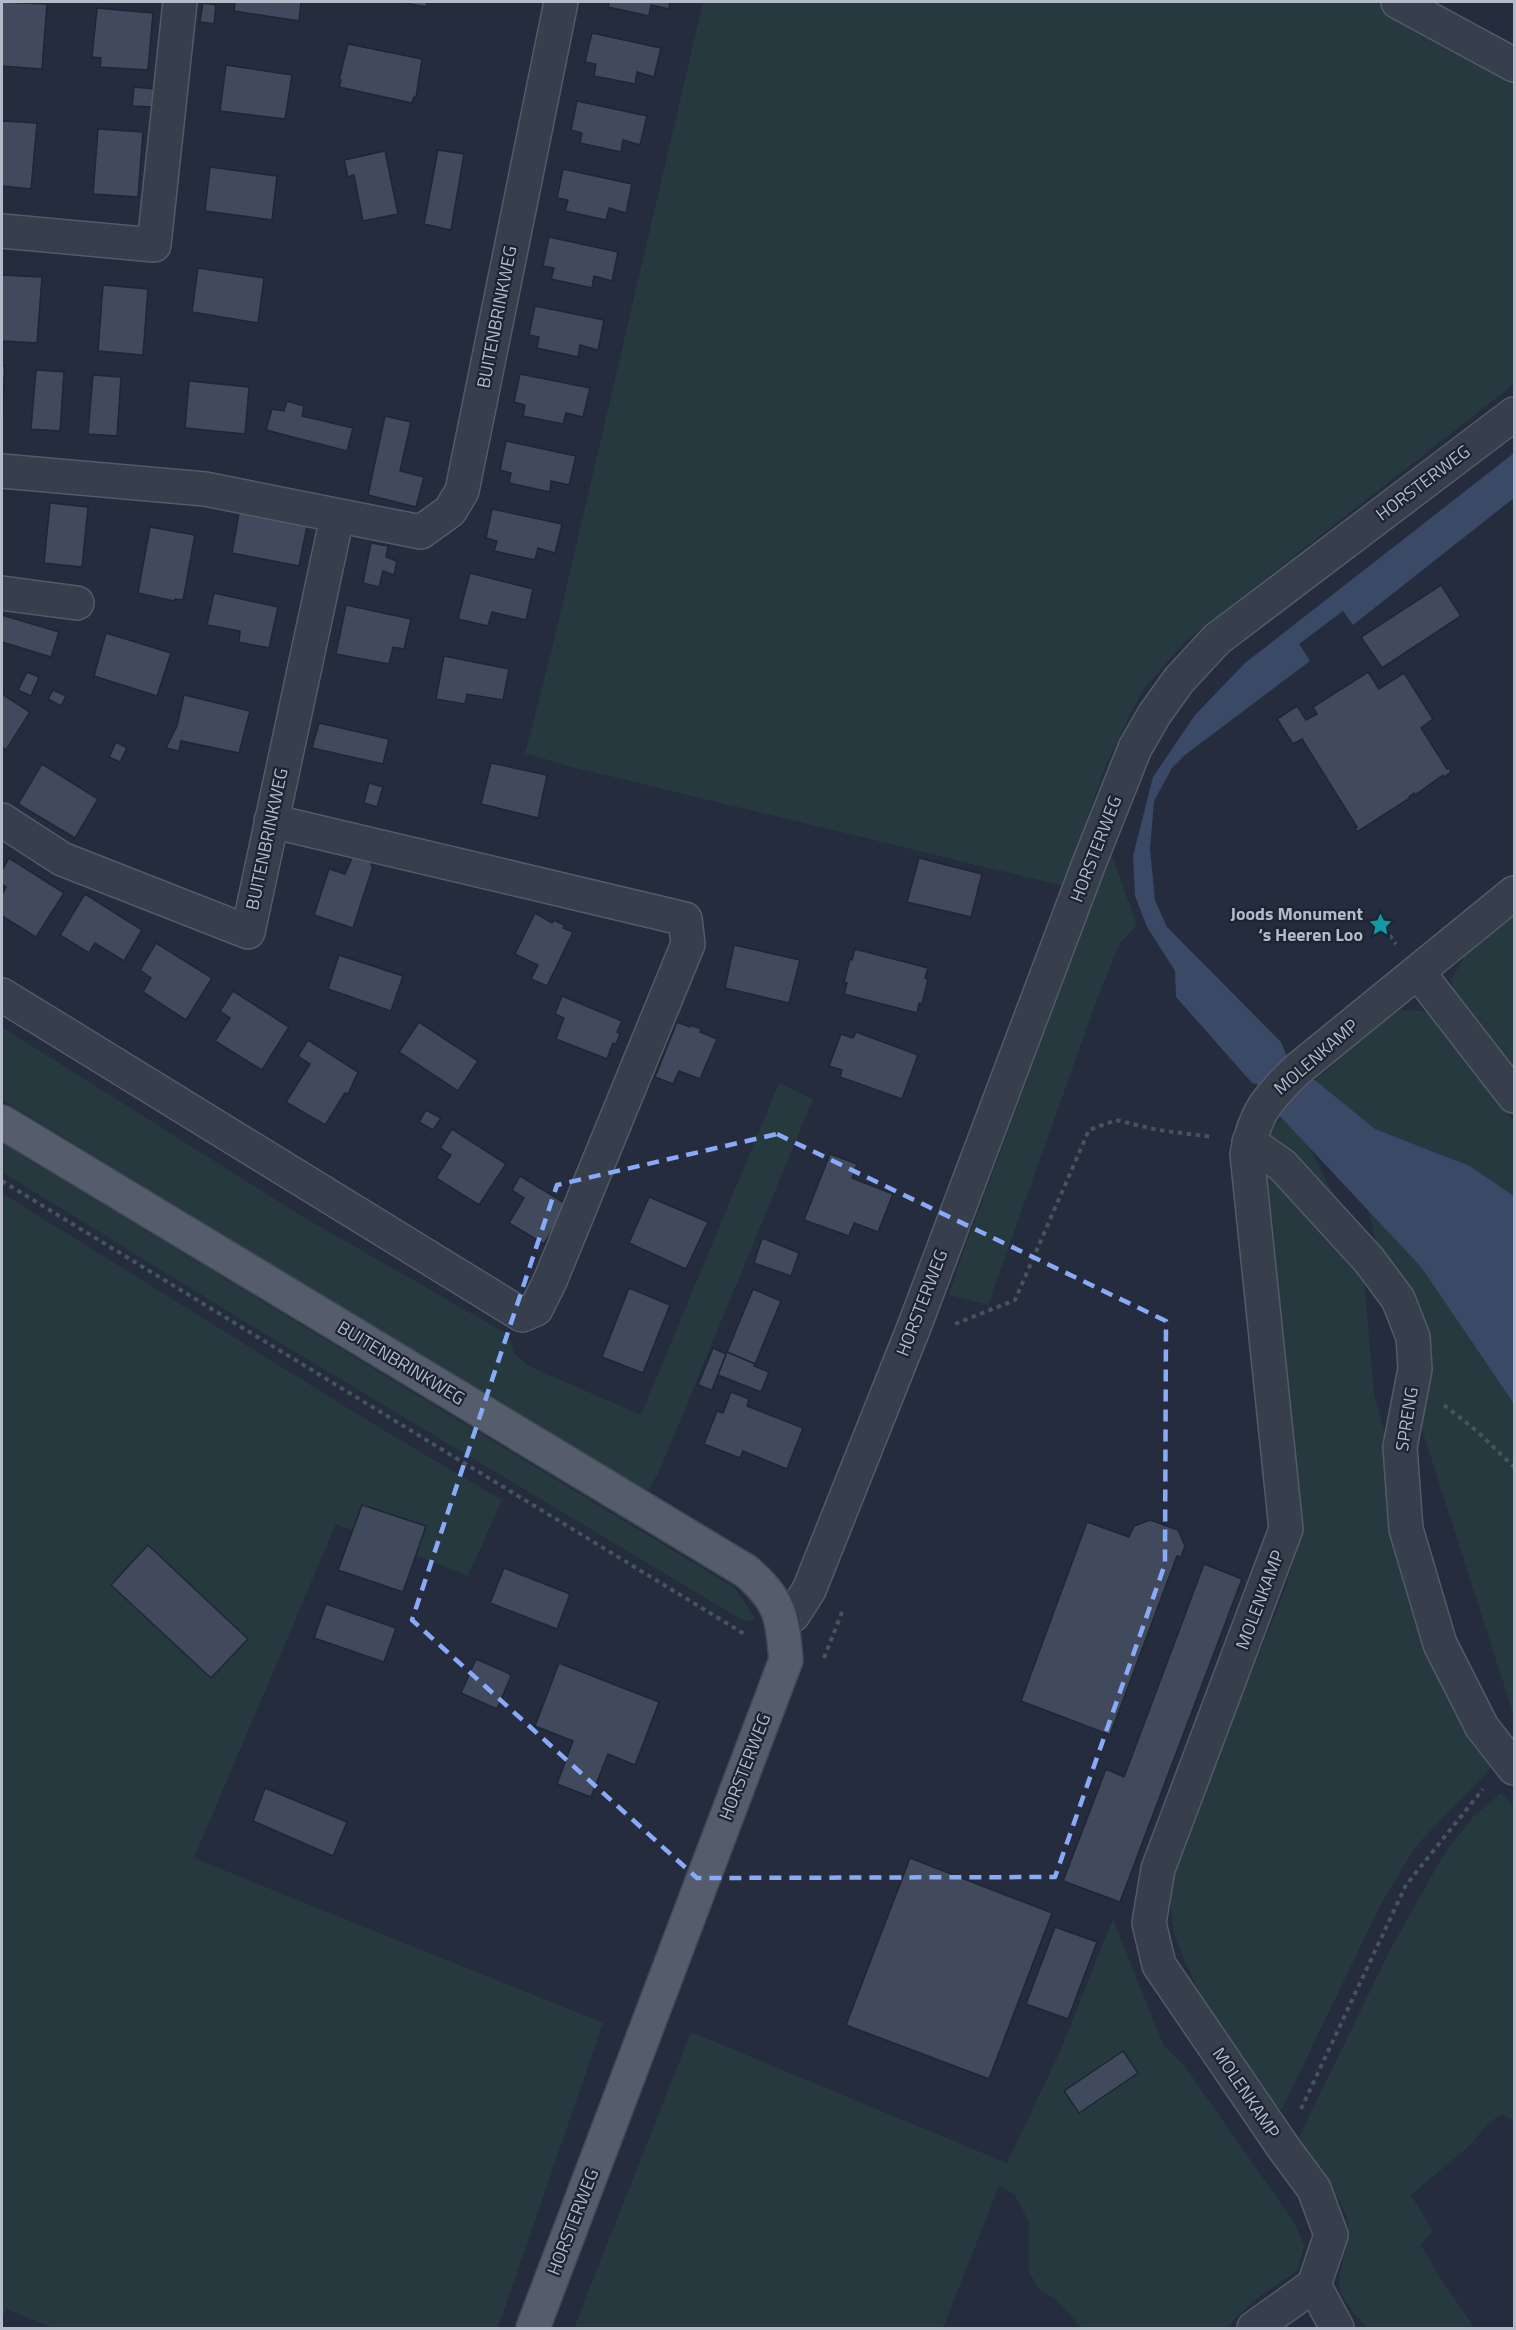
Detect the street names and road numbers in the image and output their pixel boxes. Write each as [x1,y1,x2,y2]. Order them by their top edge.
street label: BUITENBRINKWEG [469,243,524,390]
street label: HORSTERWEG [1370,438,1476,527]
street label: BUITENBRINKWEG [238,765,295,912]
street label: HORSTERWEG [1063,792,1128,906]
street label: MOLENKAMP [1267,1012,1364,1101]
street label: HORSTERWEG [889,1246,954,1360]
street label: BUITENBRINKWEG [332,1314,470,1411]
street label: SPRENG [1388,1385,1425,1453]
street label: MOLENKAMP [1228,1546,1291,1653]
street label: HORSTERWEG [712,1710,777,1824]
street label: MOLENKAMP [1206,2042,1287,2144]
street label: HORSTERWEG [540,2165,605,2279]

